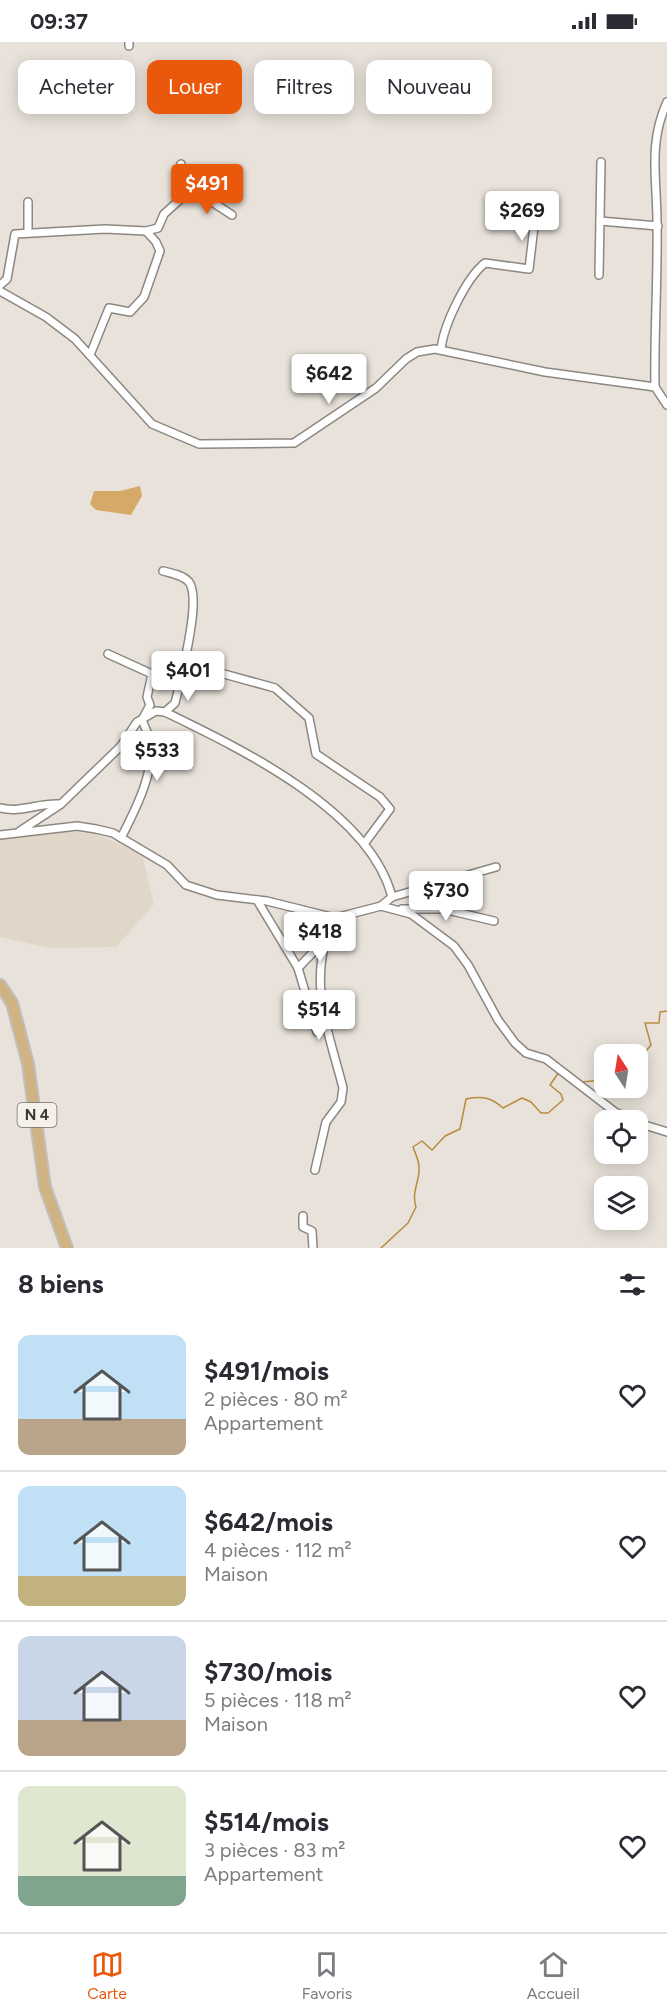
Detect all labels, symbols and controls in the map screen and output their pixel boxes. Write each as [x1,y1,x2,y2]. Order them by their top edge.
text: 09:37 [30,8,88,35]
chip: Acheter [18,60,135,114]
chip: Louer [147,60,242,114]
chip: Filtres [254,60,354,114]
chip: Nouveau [366,60,492,114]
pin: $491 [171,164,243,215]
text: $491 [185,171,229,195]
pin: $269 [486,191,558,242]
text: $269 [499,198,545,222]
pin: $642 [293,354,365,405]
text: $642 [306,361,352,385]
pin: $401 [152,651,224,702]
text: $401 [165,658,211,682]
pin: $533 [121,731,193,782]
text: $533 [135,738,179,762]
pin: $730 [410,871,482,922]
text: $730 [423,878,469,902]
pin: $418 [284,912,356,963]
text: $418 [298,919,342,943]
pin: $514 [283,990,355,1041]
text: $514 [297,997,341,1021]
north arrow [594,1044,648,1098]
map controls [594,1044,648,1230]
road number: N 4 [18,1103,57,1127]
button: locate [594,1110,648,1164]
button: layers [594,1176,648,1230]
text: 8 biens [18,1268,104,1300]
icon: filters [616,1268,649,1301]
text: $491/mois [204,1355,329,1387]
icon: home [66,1359,138,1431]
icon: heart [616,1379,649,1412]
text: 2 pièces · 80 m² [204,1387,348,1411]
text: Appartement [204,1411,323,1435]
text: $642/mois [204,1506,333,1538]
icon: home [66,1510,138,1582]
icon: heart [616,1530,649,1563]
text: 4 pièces · 112 m² [204,1538,352,1562]
text: Maison [204,1562,268,1586]
text: $730/mois [204,1656,332,1688]
icon: home [66,1660,138,1732]
icon: heart [616,1680,649,1713]
text: 5 pièces · 118 m² [204,1688,352,1712]
text: Maison [204,1712,268,1736]
text: $514/mois [204,1806,329,1838]
icon: home [66,1810,138,1882]
icon: heart [616,1830,649,1863]
text: 3 pièces · 83 m² [204,1838,346,1862]
text: Appartement [204,1862,323,1886]
tab: Carte [87,1948,127,2003]
tab: Favoris [302,1948,352,2003]
tab: Accueil [527,1948,580,2003]

